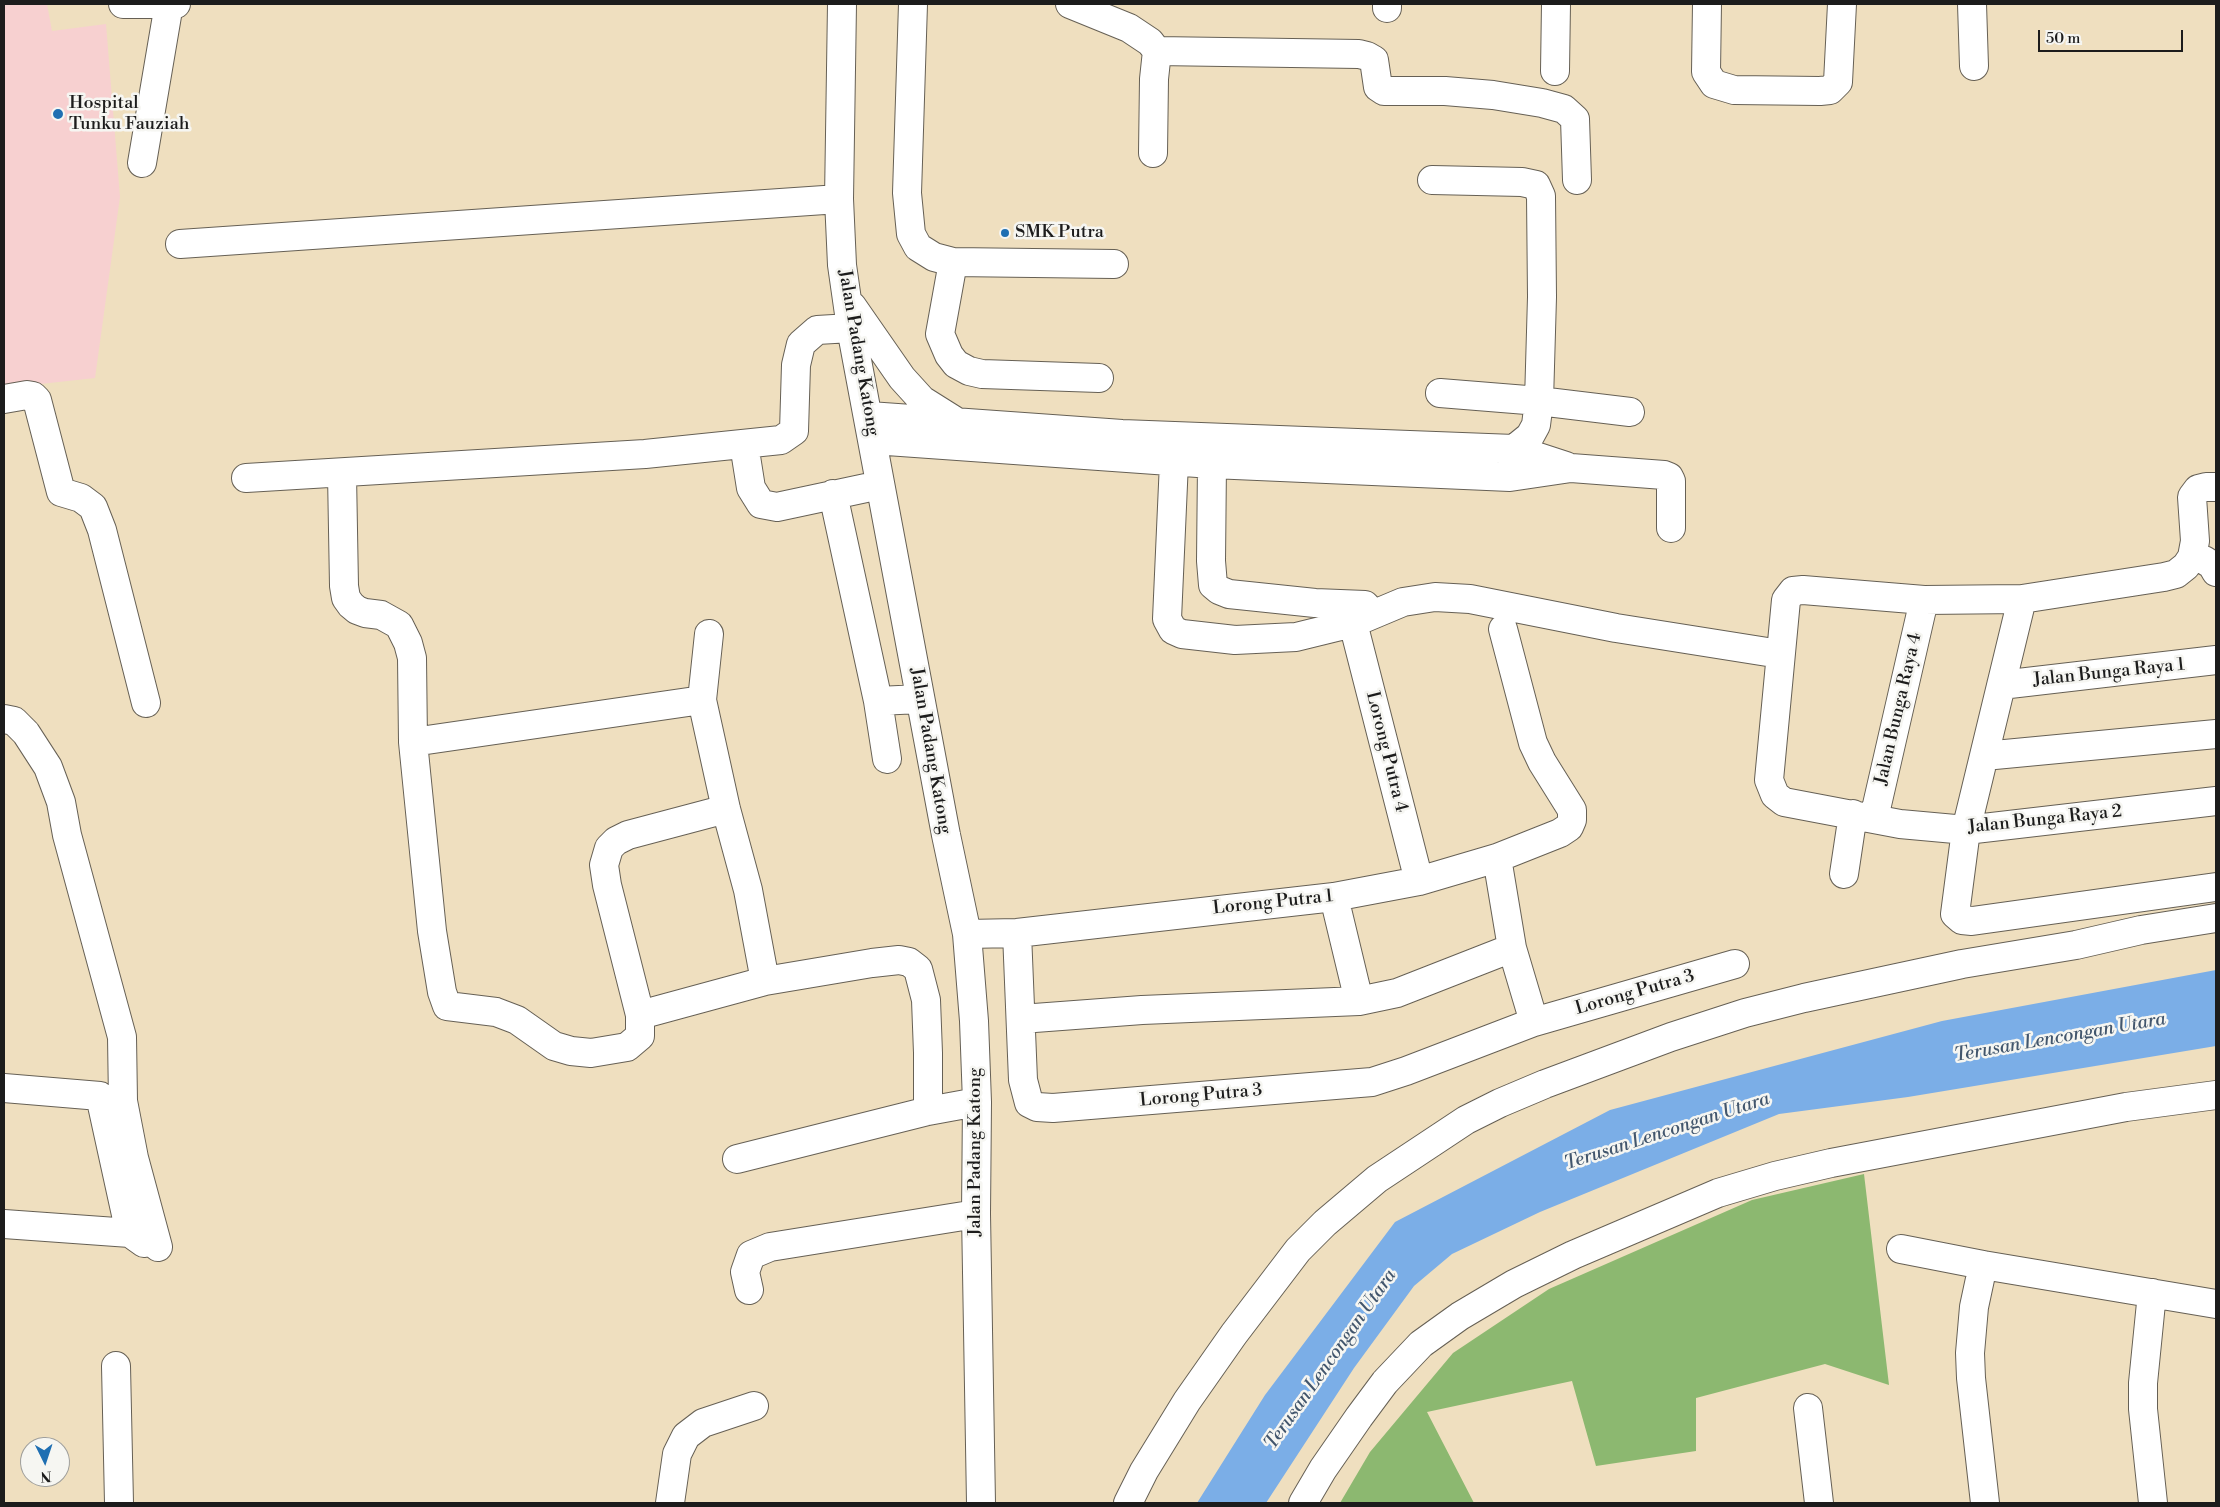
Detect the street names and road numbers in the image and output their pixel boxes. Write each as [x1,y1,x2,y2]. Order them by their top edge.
street label: Jalan Padang Katong [833,268,883,438]
street label: Jalan Bunga Raya 4 [1871,631,1927,787]
street label: Jalan Bunga Raya 1 [2032,654,2186,692]
street label: Jalan Padang Katong [905,666,955,836]
street label: Lorong Putra 4 [1361,689,1411,815]
street label: Jalan Bunga Raya 2 [1967,801,2123,839]
street label: Lorong Putra 1 [1212,886,1334,920]
street label: Lorong Putra 3 [1573,966,1697,1020]
street label: Jalan Padang Katong [965,1068,987,1236]
street label: Lorong Putra 3 [1139,1080,1263,1112]

